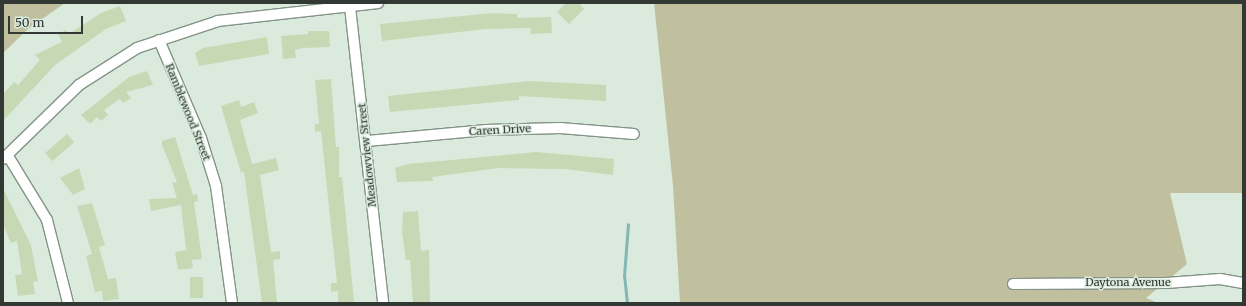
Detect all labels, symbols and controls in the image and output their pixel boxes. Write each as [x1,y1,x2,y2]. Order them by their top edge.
scale bar [10,8,85,34]
text: 50 m [15,15,44,30]
street label: Ramblewood Street [163,62,213,162]
street label: Meadowview Street [355,102,379,208]
street label: Caren Drive [469,122,531,138]
street label: Daytona Avenue [1085,275,1171,289]

